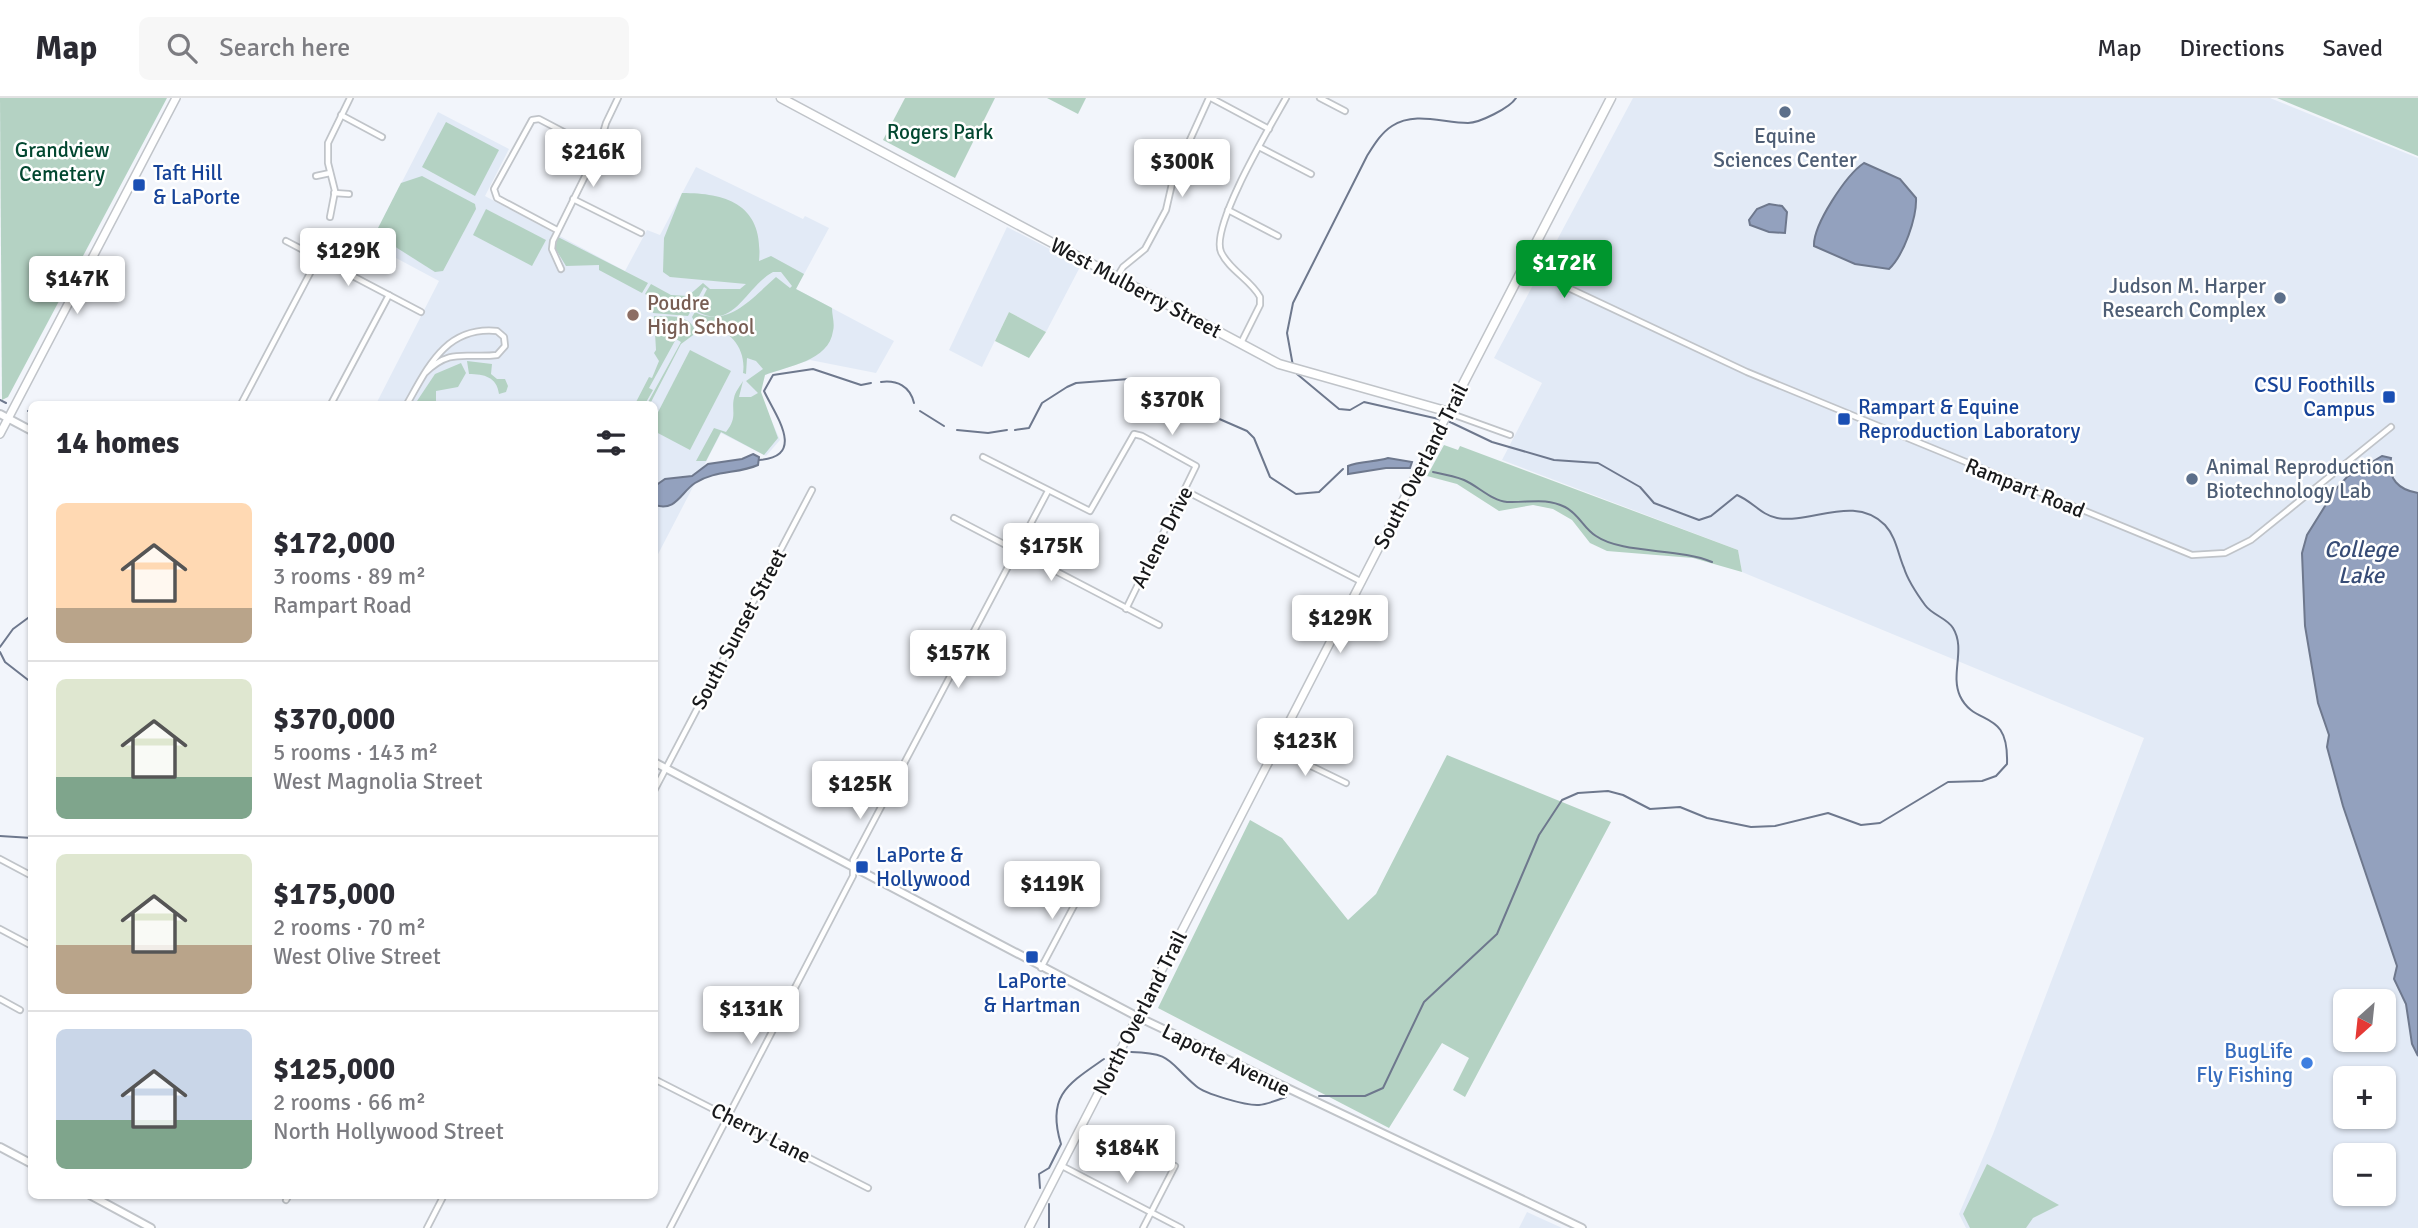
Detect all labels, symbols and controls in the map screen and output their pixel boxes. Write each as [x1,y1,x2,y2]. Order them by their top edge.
search box [139,17,629,80]
text: Map [35,28,97,69]
icon: search [163,29,201,67]
text: Search here [219,32,350,64]
text: Map [2097,33,2142,63]
text: Directions [2180,33,2285,63]
text: Saved [2323,33,2383,63]
marker: Equine Sciences Center [1777,104,1793,120]
park label: Rogers Park [887,119,994,145]
place label: Equine Sciences Center [1713,123,1857,173]
pin: $216K [544,130,642,189]
park label: Grandview Cemetery [15,137,109,187]
text: $216K [561,137,625,166]
pin: $300K [1133,140,1231,199]
text: $300K [1150,147,1214,176]
place label: Taft Hill & LaPorte [153,160,240,210]
marker: Taft Hill & LaPorte [131,177,147,193]
pin: $129K [299,228,397,288]
street label: West Mulberry Street [1046,232,1226,344]
text: $129K [316,236,380,265]
pin: $172K [1515,240,1613,300]
text: $172K [1532,248,1596,277]
pin: $147K [28,256,126,316]
text: $147K [45,264,109,293]
place label: Judson M. Harper Research Complex [2102,273,2266,323]
place label: Poudre High School [647,290,755,340]
marker: Judson M. Harper Research Complex [2272,290,2288,306]
marker: Poudre High School [625,307,641,323]
place label: CSU Foothills Campus [2254,372,2375,422]
pin: $370K [1123,378,1221,437]
street label: South Overland Trail [1368,379,1474,553]
text: $370K [1140,385,1204,414]
marker: CSU Foothills Campus [2381,389,2397,405]
place label: Rampart & Equine Reproduction Laboratory [1858,394,2081,444]
marker: Rampart & Equine Reproduction Laboratory [1836,411,1852,427]
icon: filters [592,424,630,462]
text: 14 homes [56,425,179,462]
street label: Rampart Road [1961,452,2089,524]
place label: Animal Reproduction Biotechnology Lab [2206,454,2394,504]
marker: Animal Reproduction Biotechnology Lab [2184,471,2200,487]
street label: Arlene Drive [1125,482,1199,592]
pin: $175K [1002,524,1100,583]
text: $172,000 [273,525,395,562]
icon: home [112,531,196,615]
text: $175K [1019,531,1083,560]
water label: College Lake [2324,535,2399,590]
street label: South Sunset Street [686,544,792,714]
text: 3 rooms · 89 m² [273,562,426,591]
text: Rampart Road [273,591,412,620]
pin: $129K [1291,596,1389,655]
text: $129K [1308,603,1372,632]
pin: $157K [909,630,1007,690]
text: $157K [926,638,990,667]
text: $370,000 [273,701,395,738]
icon: home [112,707,196,791]
pin: $123K [1256,718,1354,778]
text: $123K [1273,726,1337,755]
text: 5 rooms · 143 m² [273,738,438,767]
pin: $125K [811,762,909,821]
text: West Magnolia Street [273,767,483,796]
text: $125K [828,769,892,798]
place label: LaPorte & Hollywood [876,842,971,892]
marker: LaPorte & Hollywood [854,859,870,875]
pin: $119K [1003,862,1101,921]
text: $119K [1020,869,1084,898]
text: $175,000 [273,876,395,913]
icon: home [112,882,196,966]
text: 2 rooms · 70 m² [273,913,426,942]
street label: North Overland Trail [1087,926,1193,1100]
text: West Olive Street [273,942,441,971]
marker: LaPorte & Hartman [1024,949,1040,965]
place label: LaPorte & Hartman [984,968,1080,1018]
pin: $131K [702,986,800,1046]
north arrow [2333,989,2396,1052]
map controls [2333,989,2396,1206]
text: $131K [719,994,783,1023]
street label: Laporte Avenue [1158,1018,1294,1102]
place label: BugLife Fly Fishing [2196,1038,2293,1088]
text: $125,000 [273,1051,395,1088]
marker: BugLife Fly Fishing [2299,1055,2315,1071]
icon: home [112,1057,196,1141]
button: + [2333,1066,2396,1129]
text: 2 rooms · 66 m² [273,1088,426,1117]
street label: Cherry Lane [707,1097,815,1169]
text: North Hollywood Street [273,1117,504,1146]
pin: $184K [1078,1126,1176,1185]
text: $184K [1095,1133,1159,1162]
button: − [2333,1143,2396,1206]

